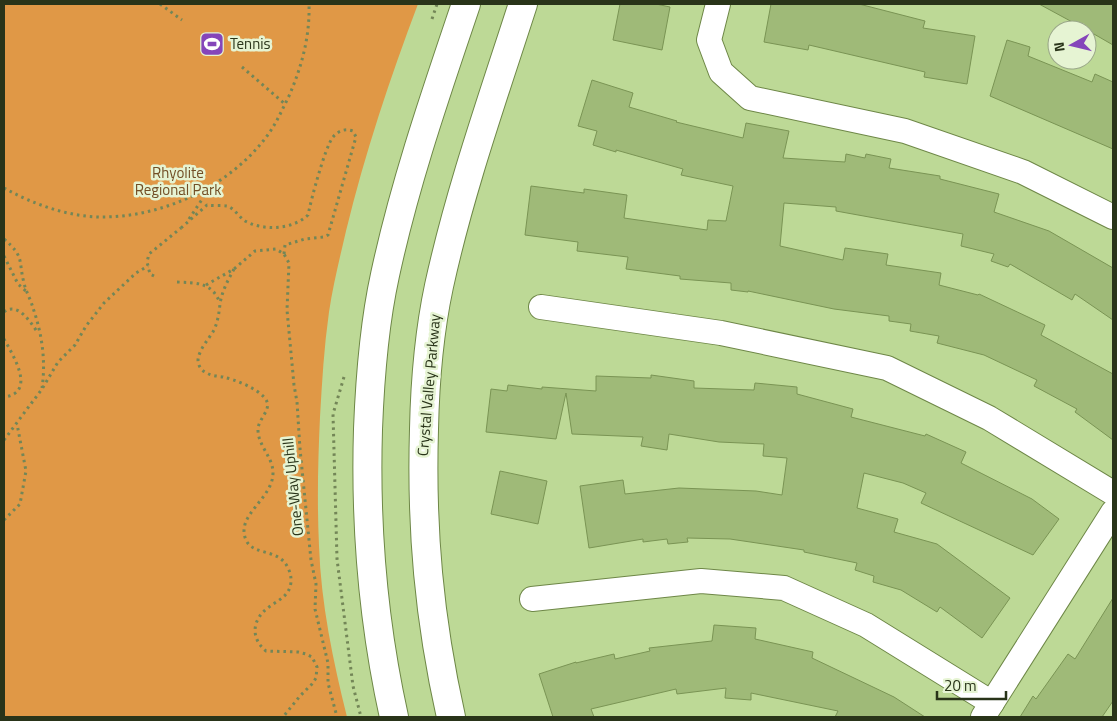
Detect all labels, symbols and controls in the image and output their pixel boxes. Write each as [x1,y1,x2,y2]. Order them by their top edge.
north arrow [1047,20,1097,70]
sports icon: Tennis [199,31,225,57]
place label: Tennis [230,32,270,55]
text: N [1048,41,1070,53]
park label: Rhyolite Regional Park [135,161,221,201]
street label: Crystal Valley Parkway [411,313,446,457]
street label: One-Way Uphill [276,437,309,537]
scale bar [937,668,1006,700]
text: 20 m [944,674,977,697]

